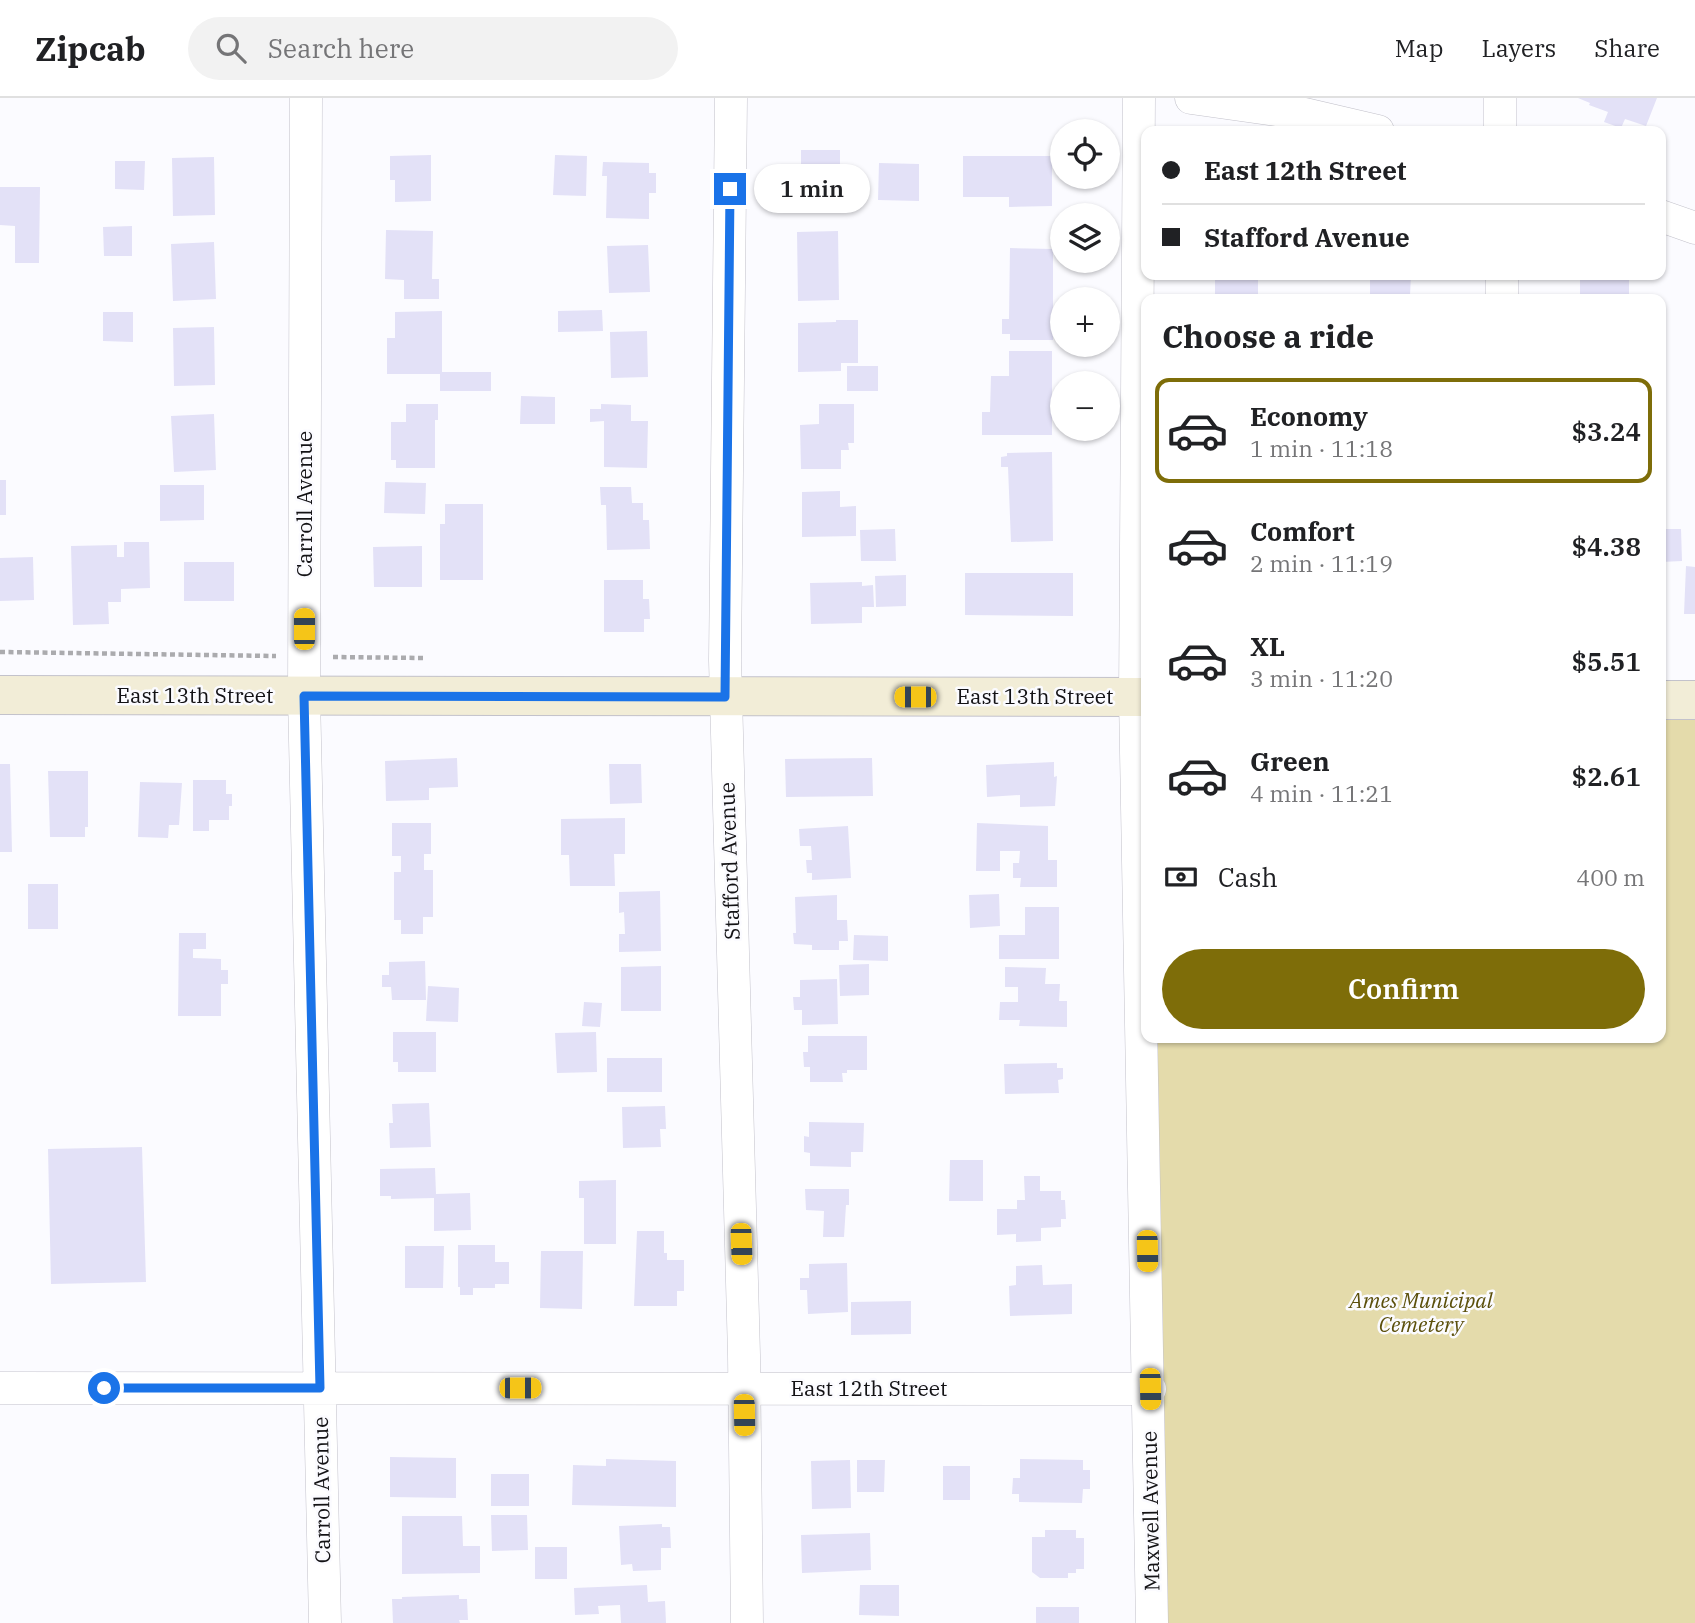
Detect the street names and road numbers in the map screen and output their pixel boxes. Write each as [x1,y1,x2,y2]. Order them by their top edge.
street label: Carroll Avenue [290,431,318,577]
street label: East 13th Street [117,681,273,709]
street label: East 13th Street [957,682,1113,710]
street label: Stafford Avenue [712,782,746,940]
street label: East 12th Street [791,1374,947,1402]
street label: Carroll Avenue [306,1416,336,1564]
street label: Maxwell Avenue [1135,1431,1165,1591]

